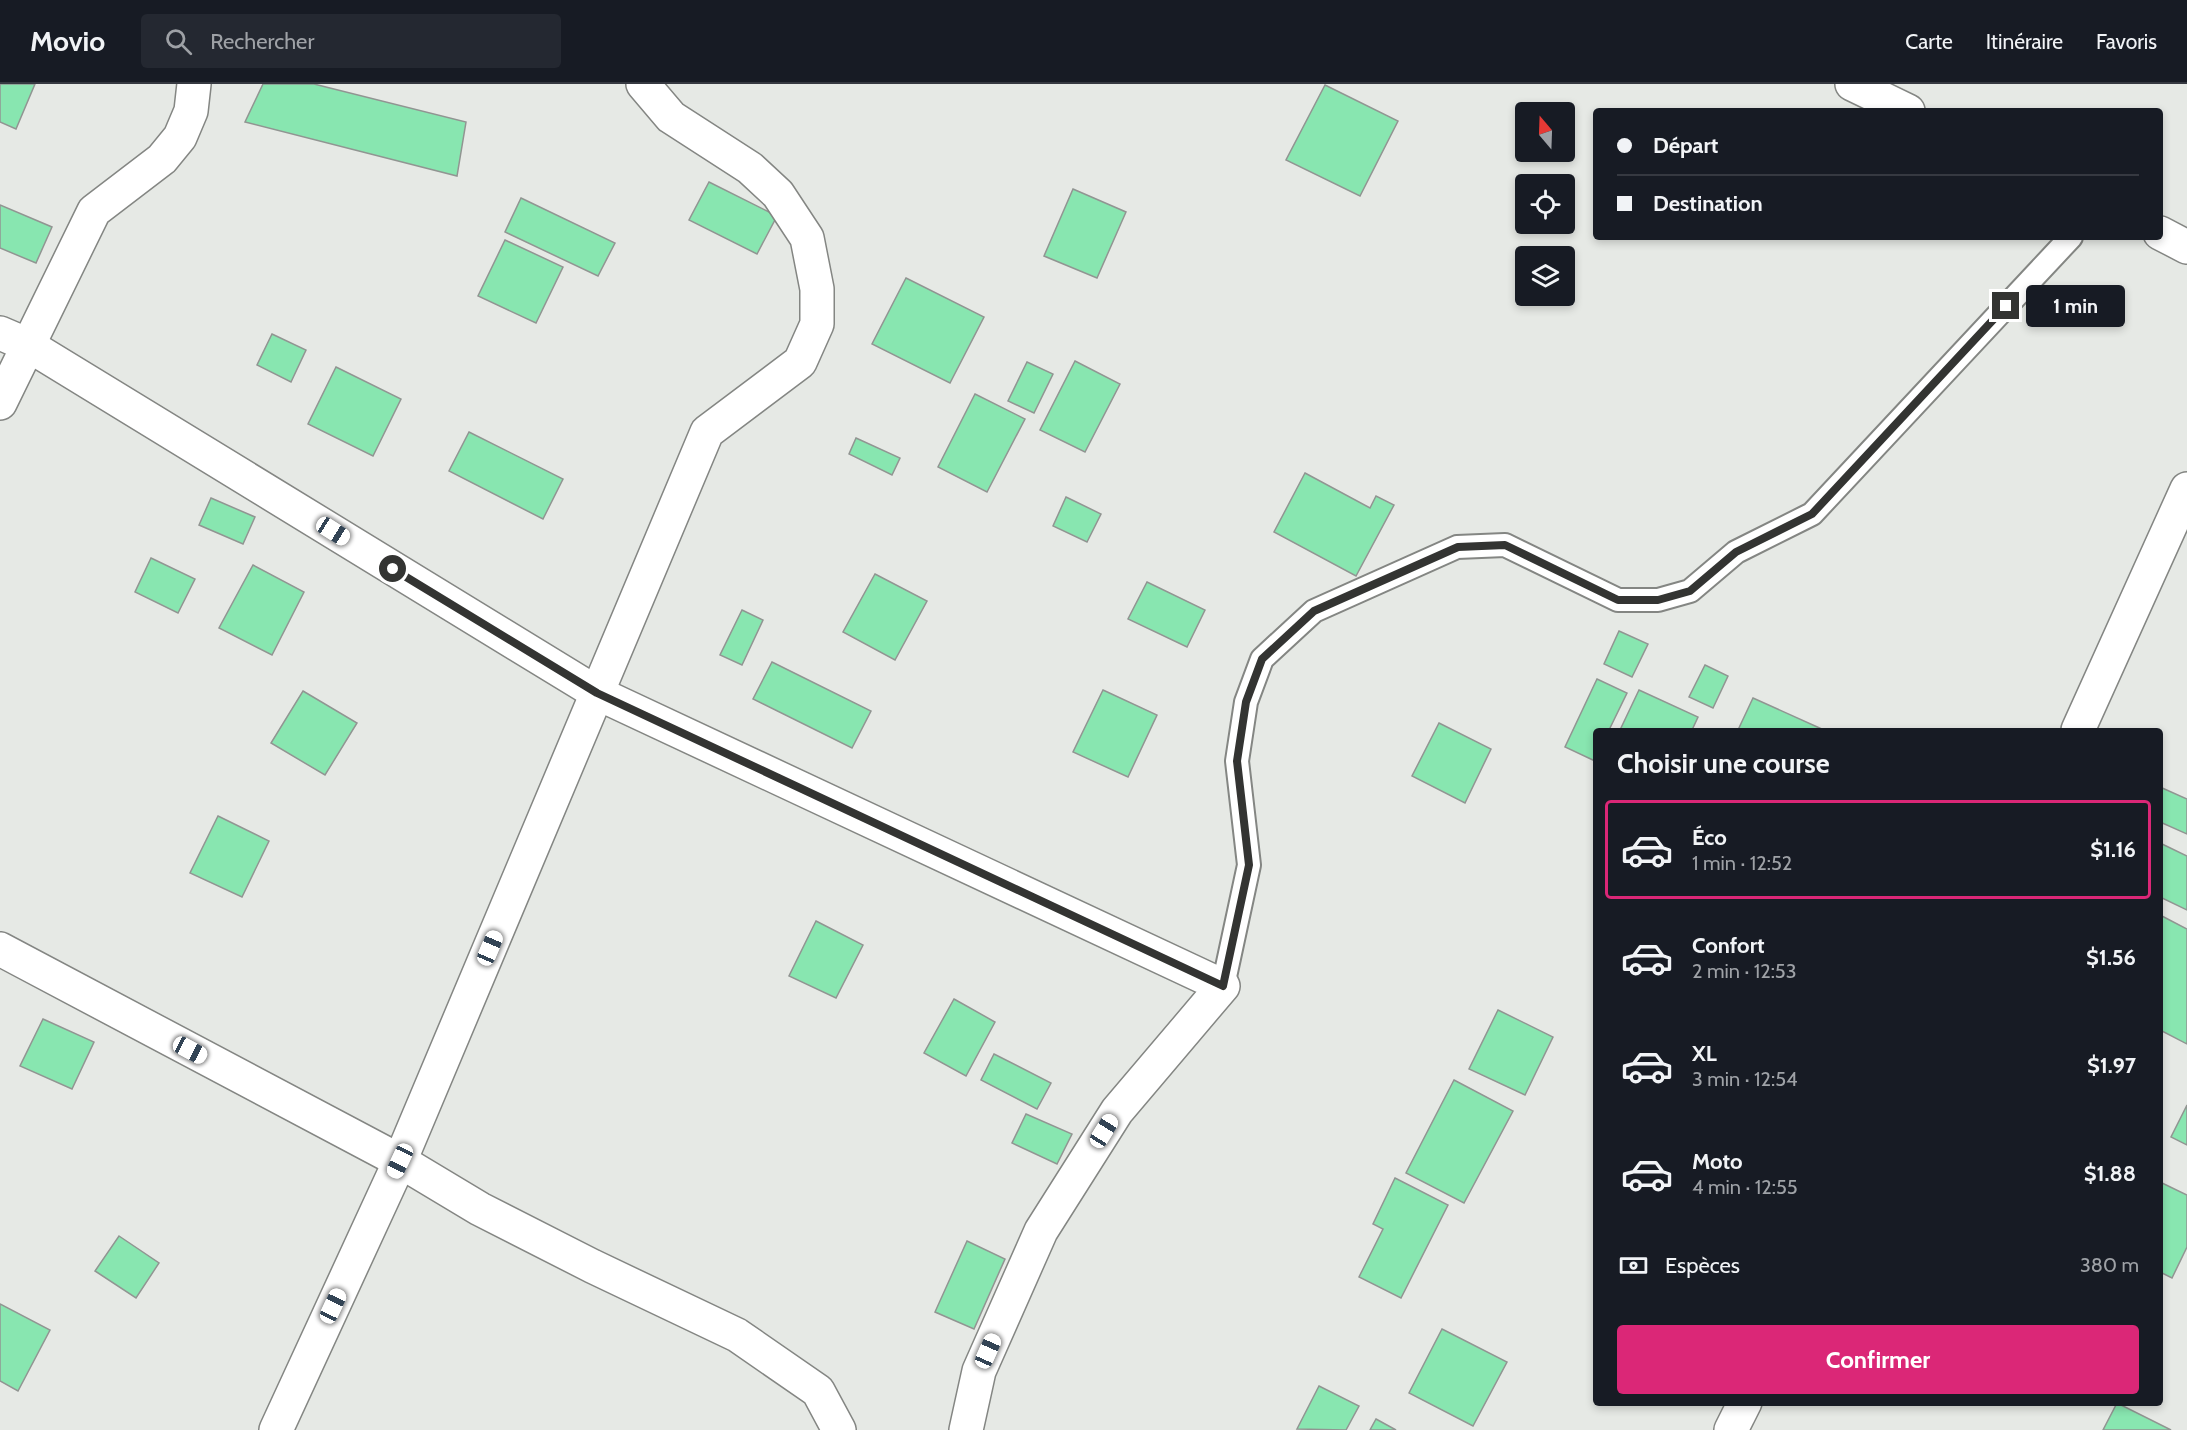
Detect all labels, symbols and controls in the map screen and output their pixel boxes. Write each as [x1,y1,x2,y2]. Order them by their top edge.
search box [141,14,561,68]
text: Movio [30,24,105,58]
icon: search [162,25,195,58]
text: Rechercher [210,28,314,55]
text: Carte [1905,29,1953,54]
text: Itinéraire [1986,29,2063,54]
text: Favoris [2096,29,2157,54]
north arrow [1515,102,1575,162]
map controls [1515,102,1575,306]
text: Départ [1653,132,1718,159]
button: locate [1515,174,1575,234]
text: Destination [1653,190,1763,217]
button: layers [1515,246,1575,306]
callout: 1 min [2027,285,2126,327]
route end [1992,292,2019,319]
text: 1 min [2053,294,2098,318]
car [313,514,353,548]
route start [379,555,406,582]
text: Choisir une course [1617,747,1830,780]
icon: car [1620,823,1674,877]
text: Éco [1692,824,1727,851]
text: $1.16 [2090,836,2136,863]
text: 1 min · 12:52 [1692,851,1792,875]
car [475,928,505,968]
icon: car [1620,931,1674,985]
text: Confort [1692,932,1765,959]
text: $1.56 [2086,944,2136,971]
text: 2 min · 12:53 [1692,959,1797,983]
car [170,1034,210,1066]
icon: car [1620,1039,1674,1093]
text: XL [1692,1040,1717,1067]
text: $1.97 [2087,1052,2136,1079]
text: 3 min · 12:54 [1692,1067,1798,1091]
car [1087,1111,1121,1151]
car [384,1141,416,1181]
icon: car [1620,1147,1674,1201]
text: Moto [1692,1148,1743,1175]
text: $1.88 [2084,1160,2136,1187]
text: 4 min · 12:55 [1692,1175,1798,1199]
icon: cash [1617,1249,1650,1282]
text: Espèces [1665,1252,1740,1279]
text: 380 m [2080,1253,2139,1277]
car [317,1286,349,1326]
button: Confirmer [1617,1325,2139,1394]
car [972,1331,1004,1371]

